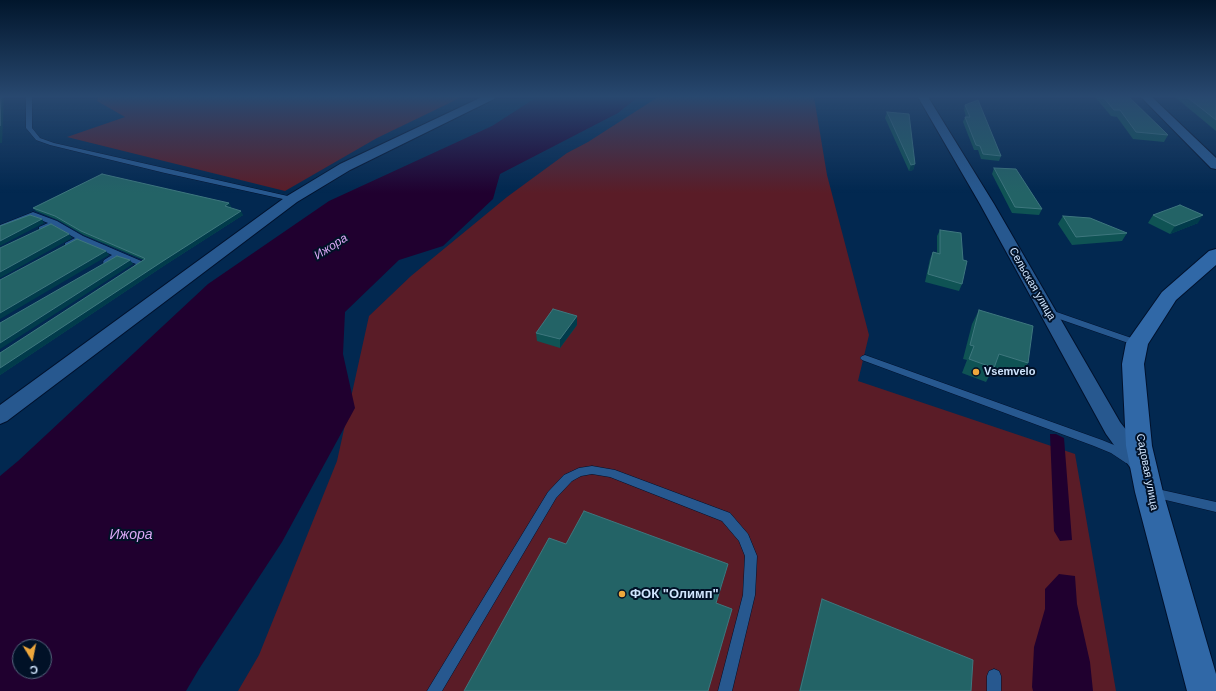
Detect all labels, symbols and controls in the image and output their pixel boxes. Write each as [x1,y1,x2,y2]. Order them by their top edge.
water label: Ижора [312,231,350,263]
street label: Сельская улица [1006,245,1058,323]
place label: Vsemvelo [984,365,1035,379]
marker: Vsemvelo [971,367,981,377]
street label: Садовая улица [1133,433,1161,511]
water label: Ижора [109,527,153,543]
place label: ФОК "Олимп" [630,586,719,602]
marker: ФОК "Олимп" [617,589,627,599]
north arrow [12,639,52,679]
text: С [29,663,39,676]

